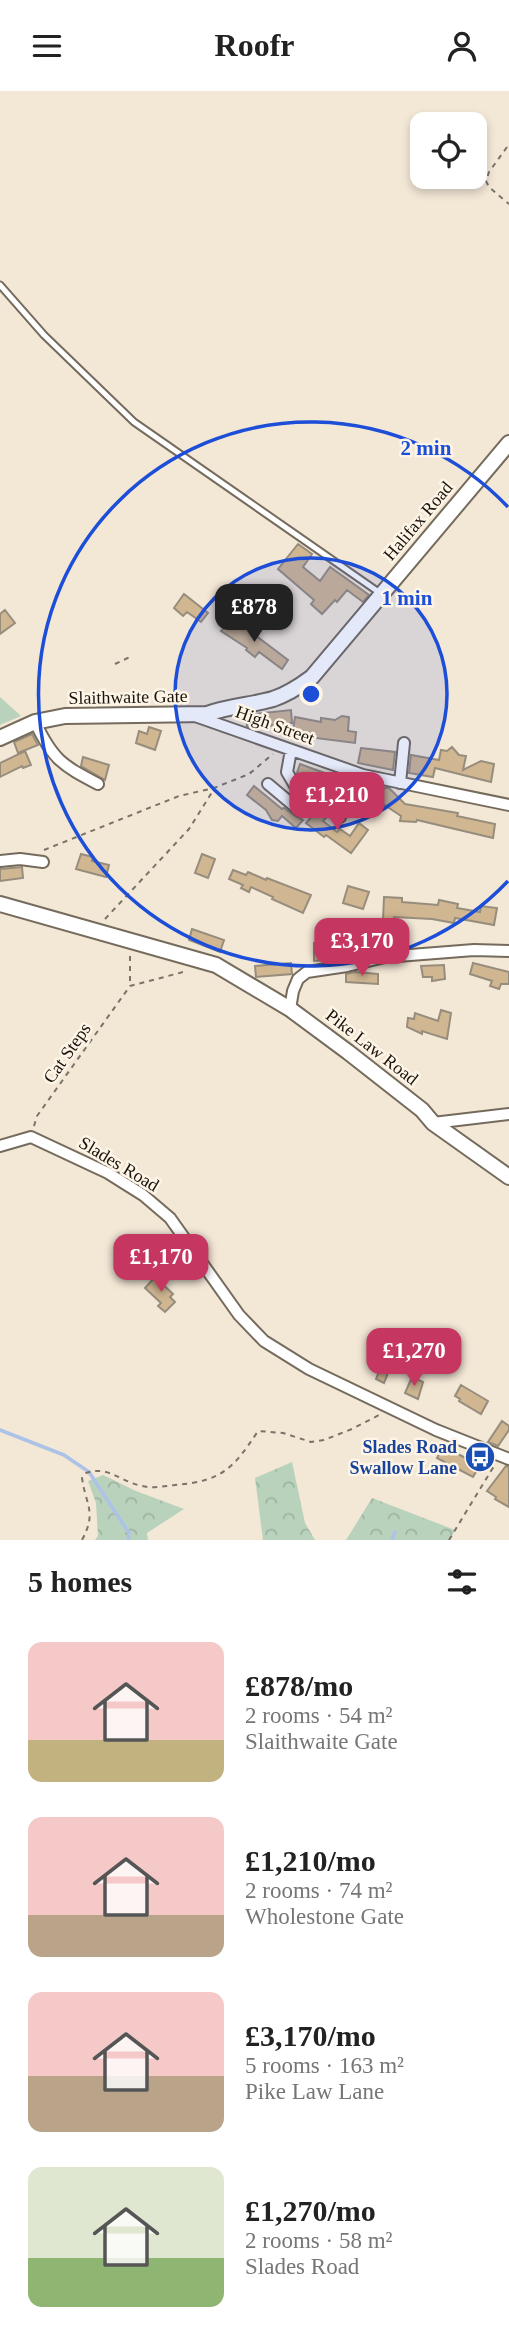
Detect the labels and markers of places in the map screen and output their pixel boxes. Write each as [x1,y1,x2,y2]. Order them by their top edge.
pin: £878 [213,585,295,644]
centre of rings [299,682,323,706]
pin: £1,210 [280,773,394,832]
pin: £3,170 [305,919,419,978]
pin: £1,170 [104,1235,218,1294]
pin: £1,270 [357,1329,471,1388]
place label: Slades Road Swallow Lane [349,1437,457,1478]
bus stop icon: Slades Road Swallow Lane [463,1440,497,1474]

